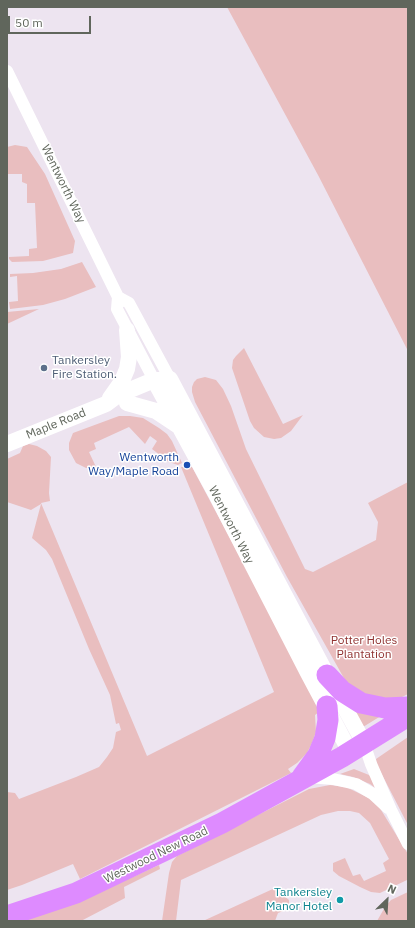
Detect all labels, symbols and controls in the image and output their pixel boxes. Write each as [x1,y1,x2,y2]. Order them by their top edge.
scale bar [10,8,93,34]
text: 50 m [15,15,43,30]
street label: Wentworth Way [38,143,88,225]
place label: Tankersley Fire Station. [52,354,117,382]
marker: Tankersley Fire Station. [39,363,49,373]
street label: Maple Road [24,405,88,443]
place label: Wentworth Way/Maple Road [88,451,179,479]
marker: Wentworth Way/Maple Road [182,460,192,470]
street label: Wentworth Way [205,484,257,566]
park label: Potter Holes Plantation [331,634,397,662]
street label: Westwood New Road [102,824,210,886]
north arrow [367,880,407,920]
text: N [386,881,399,897]
place label: Tankersley Manor Hotel [266,886,332,914]
marker: Tankersley Manor Hotel [335,895,345,905]

